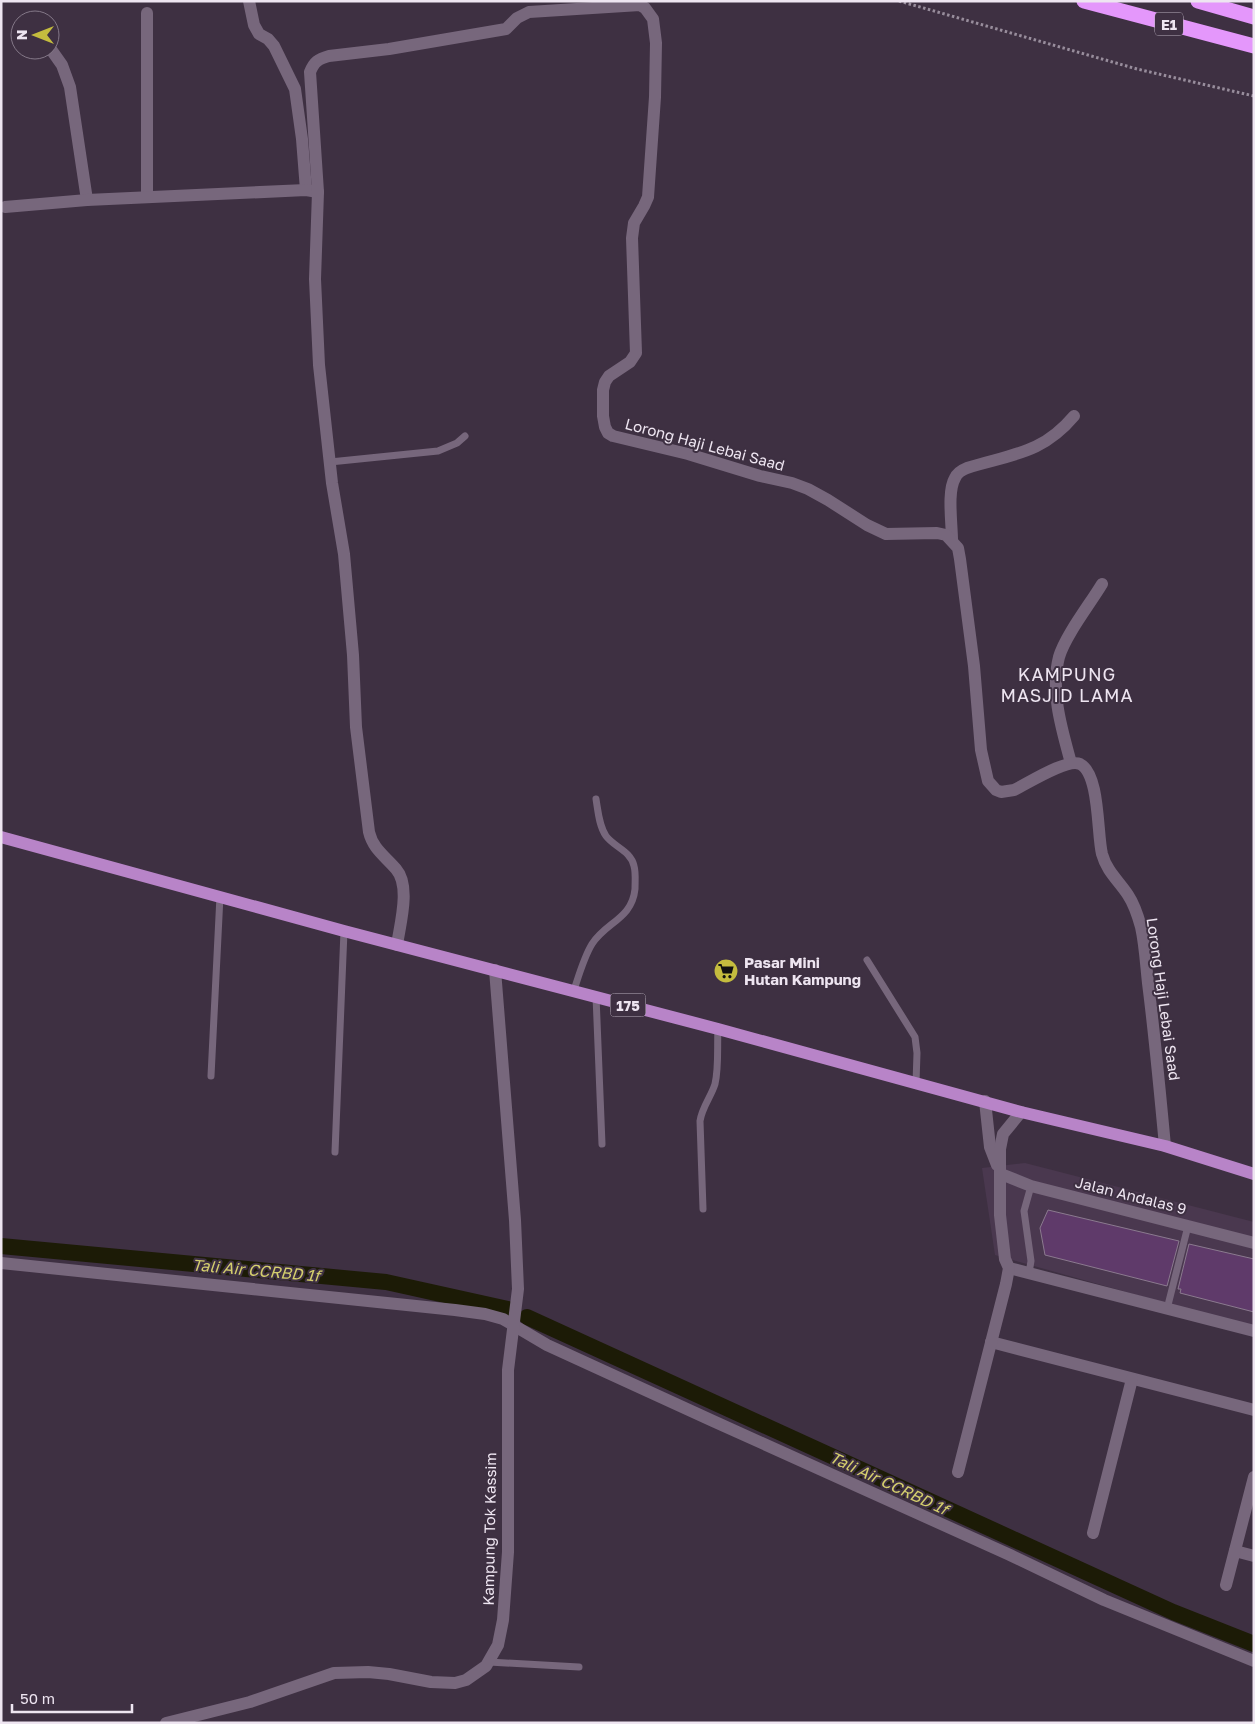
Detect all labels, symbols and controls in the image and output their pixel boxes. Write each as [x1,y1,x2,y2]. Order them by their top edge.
north arrow [10,10,60,60]
road number: E1 [1155,12,1183,36]
text: N [13,30,30,40]
street label: Lorong Haji Lebai Saad [623,414,787,474]
district label: KAMPUNG MASJID LAMA [1000,663,1134,706]
street label: Lorong Haji Lebai Saad [1144,916,1184,1082]
place label: Pasar Mini Hutan Kampung [744,953,861,988]
supermarket icon: Pasar Mini Hutan Kampung [713,958,739,984]
road number: 175 [610,994,646,1016]
street label: Jalan Andalas 9 [1073,1172,1189,1218]
water label: Tali Air CCRBD 1f [191,1254,324,1286]
water label: Tali Air CCRBD 1f [827,1447,954,1521]
street label: Kampung Tok Kassim [479,1452,499,1606]
scale bar [12,1682,132,1714]
text: 50 m [20,1689,55,1707]

